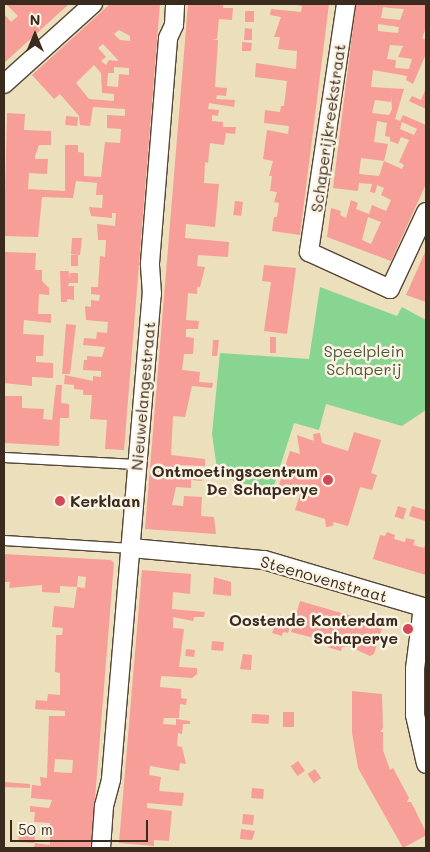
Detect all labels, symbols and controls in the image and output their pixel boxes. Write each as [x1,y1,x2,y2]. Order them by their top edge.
north arrow [10,10,60,60]
text: N [30,10,40,29]
street label: Schaperijkreekstraat [307,42,349,214]
street label: Nieuwelangestraat [127,321,159,471]
park label: Speelplein Schaperij [324,341,404,379]
place label: Ontmoetingscentrum De Schaperye [152,461,318,499]
marker: Ontmoetingscentrum De Schaperye [322,474,334,486]
place label: Kerklaan [70,491,140,511]
marker: Kerklaan [54,495,66,507]
street label: Steenovenstraat [258,552,390,606]
place label: Oostende Konterdam Schaperye [229,610,398,648]
marker: Oostende Konterdam Schaperye [402,623,414,635]
scale bar [12,810,150,842]
text: 50 m [18,819,53,839]

